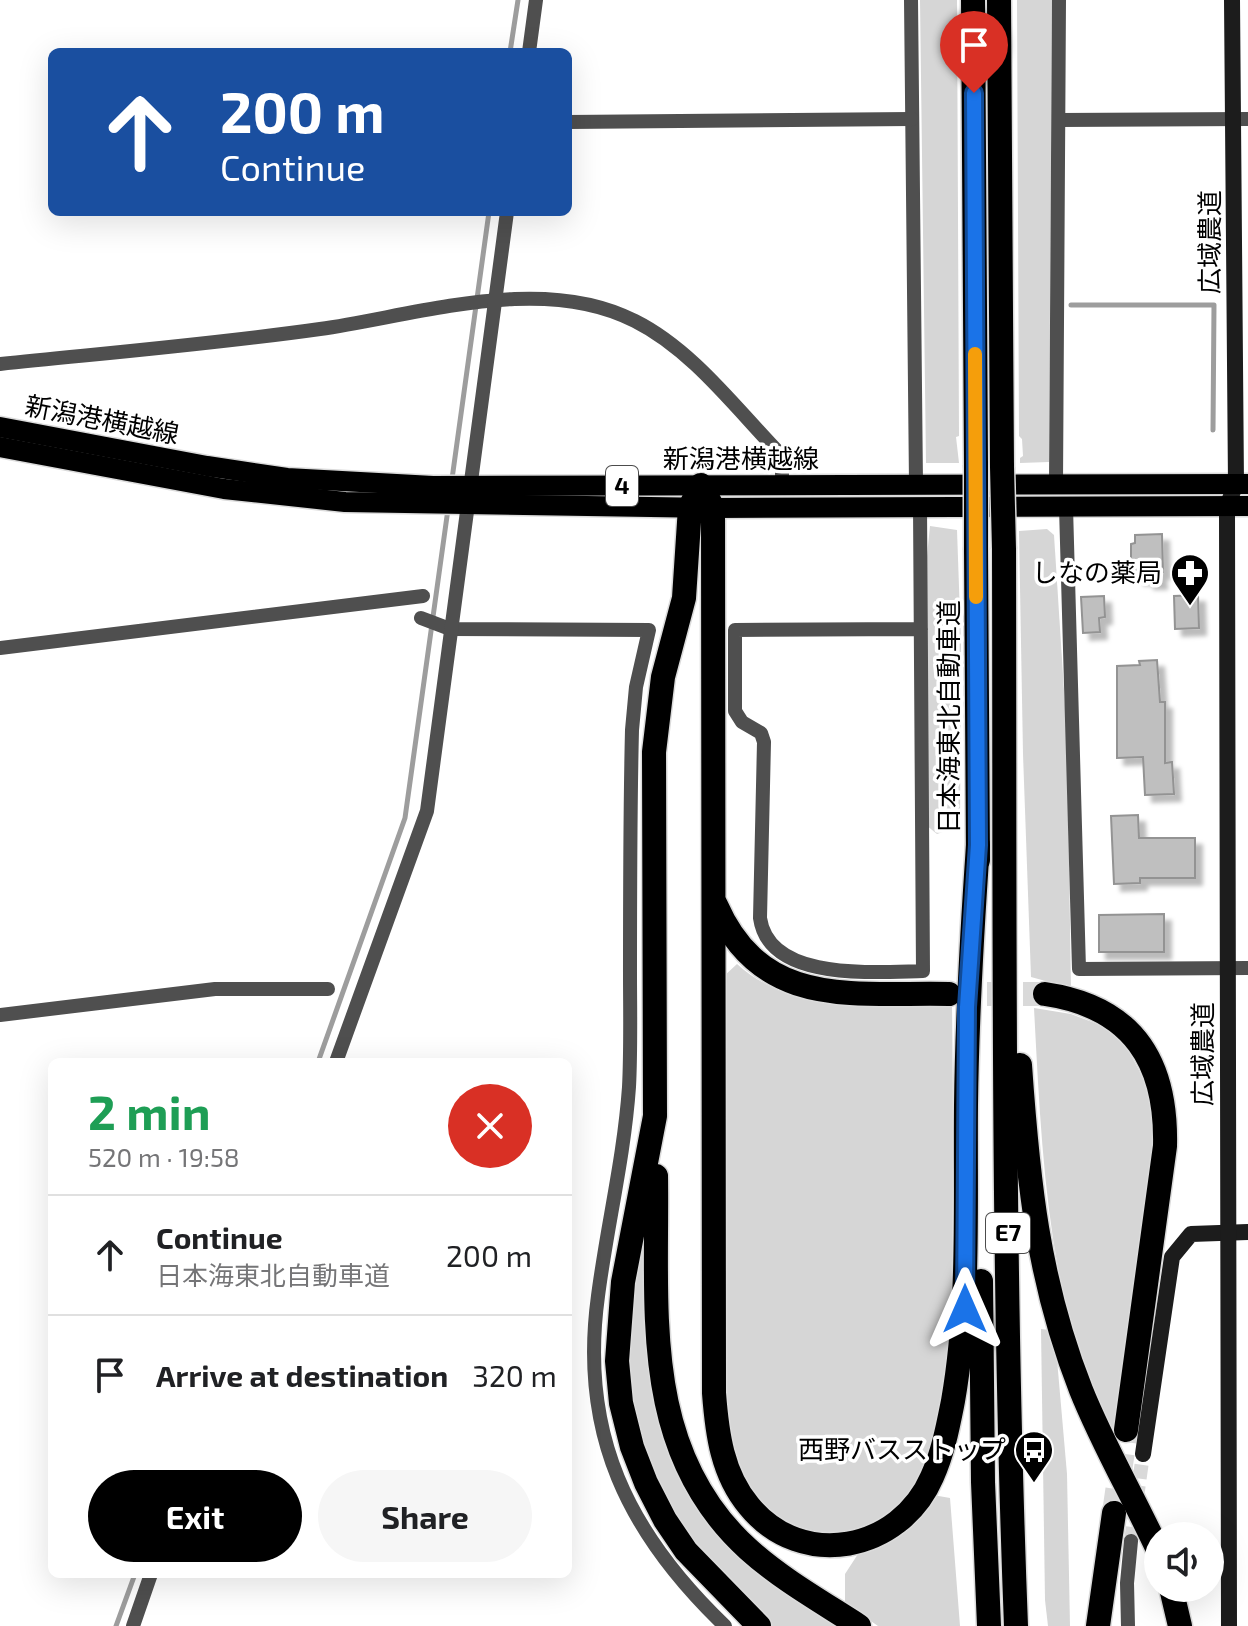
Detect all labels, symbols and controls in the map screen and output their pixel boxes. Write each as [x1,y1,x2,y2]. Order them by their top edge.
pin [940,11,1008,93]
icon: arrive [952,23,996,67]
text: 200 m [220,77,385,144]
icon: ahead [88,80,192,184]
text: Continue [220,145,365,188]
street label: 広域農道 [1193,190,1224,294]
street label: 新潟港横越線 [23,388,182,449]
street label: 新潟港横越線 [663,442,819,473]
road number: 4 [606,466,638,506]
pharmacy icon: しなの薬局 [1169,552,1211,607]
place label: しなの薬局 [1032,556,1162,587]
street label: 日本海東北自動車道 [932,600,963,834]
street label: 広域農道 [1186,1002,1217,1106]
text: 2 min [88,1082,211,1140]
button: close [448,1084,532,1168]
text: 520 m · 19:58 [88,1141,240,1172]
road number: E7 [986,1213,1030,1253]
text: Continue [156,1219,283,1255]
icon: ahead [88,1233,132,1277]
text: 200 m [446,1237,532,1273]
text: 日本海東北自動車道 [156,1259,390,1290]
position arrow [923,1267,1007,1351]
icon: arrive [88,1353,132,1397]
text: Arrive at destination [156,1357,448,1393]
text: 320 m [472,1357,557,1393]
bus stop icon: 西野バスストップ [1013,1429,1055,1484]
place label: 西野バスストップ [798,1433,1006,1464]
button: Exit [88,1470,302,1562]
button: Share [318,1470,532,1562]
map controls [1144,1522,1224,1602]
button: sound [1144,1522,1224,1602]

